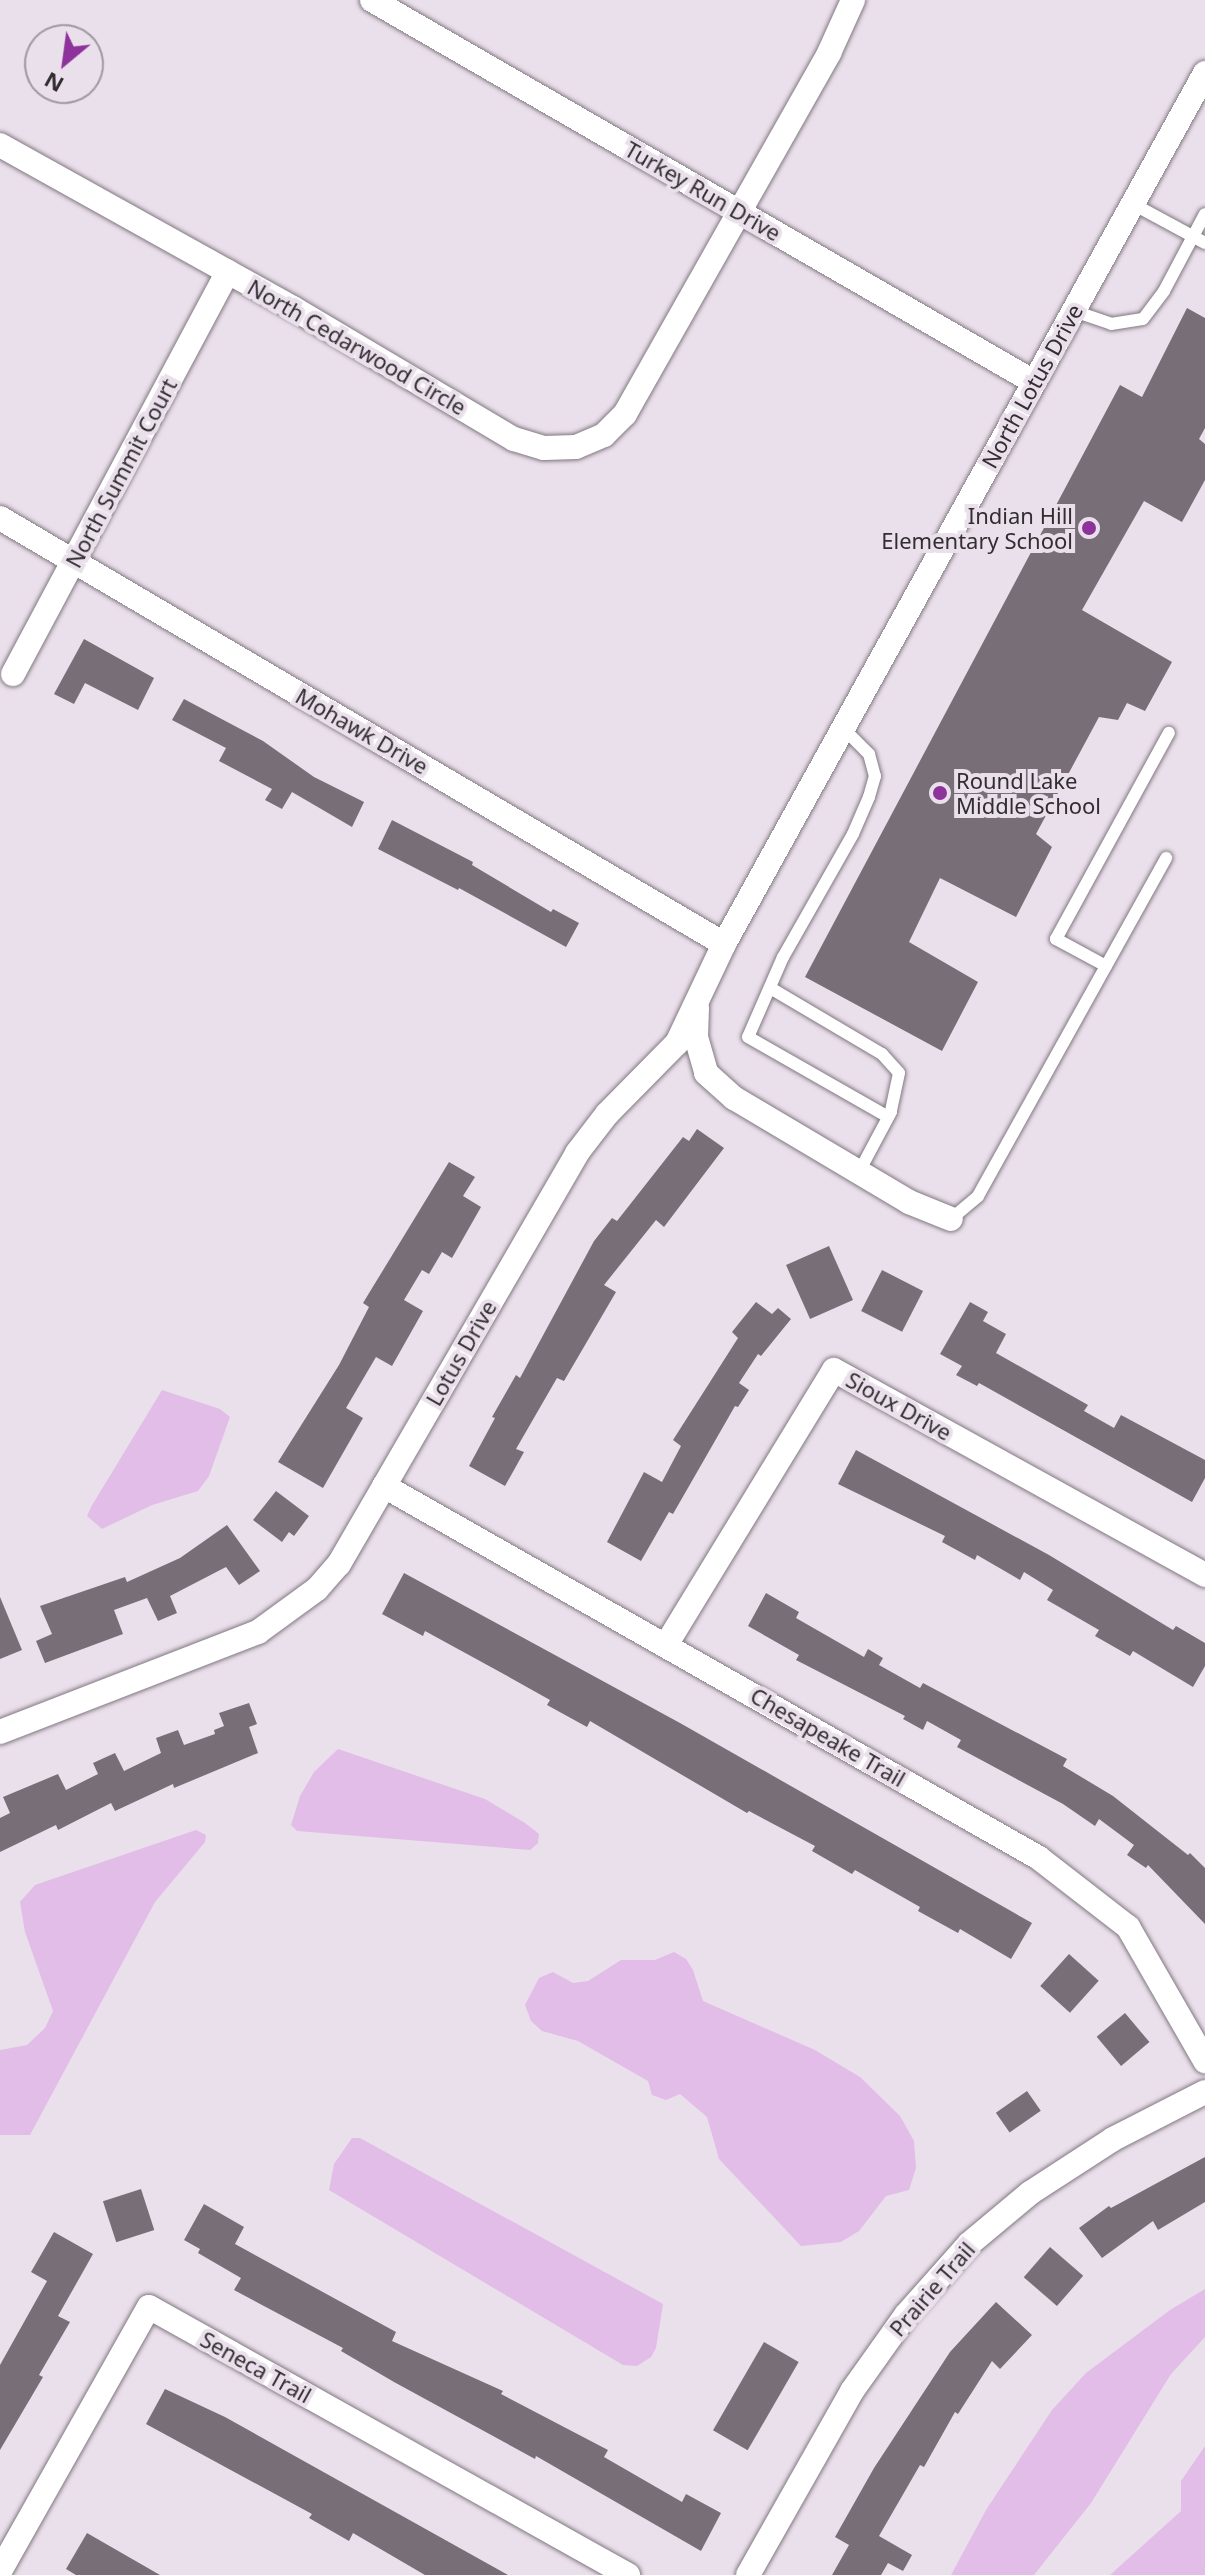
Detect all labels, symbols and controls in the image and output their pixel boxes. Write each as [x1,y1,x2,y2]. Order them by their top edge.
north arrow [24,24,104,104]
text: N [38,66,68,101]
street label: Turkey Run Drive [620,136,786,246]
street label: North Cedarwood Circle [243,274,471,420]
street label: North Lotus Drive [976,299,1088,473]
street label: North Summit Court [60,374,182,572]
place label: Indian Hill Elementary School [881,502,1073,554]
marker: Indian Hill Elementary School [1080,519,1098,537]
street label: Mohawk Drive [291,682,433,780]
place label: Round Lake Middle School [956,767,1101,818]
marker: Round Lake Middle School [931,784,949,802]
street label: Lotus Drive [420,1296,502,1410]
street label: Sioux Drive [842,1366,956,1446]
street label: Chesapeake Trail [746,1682,910,1792]
street label: Prairie Trail [884,2236,980,2342]
street label: Seneca Trail [196,2326,316,2408]

